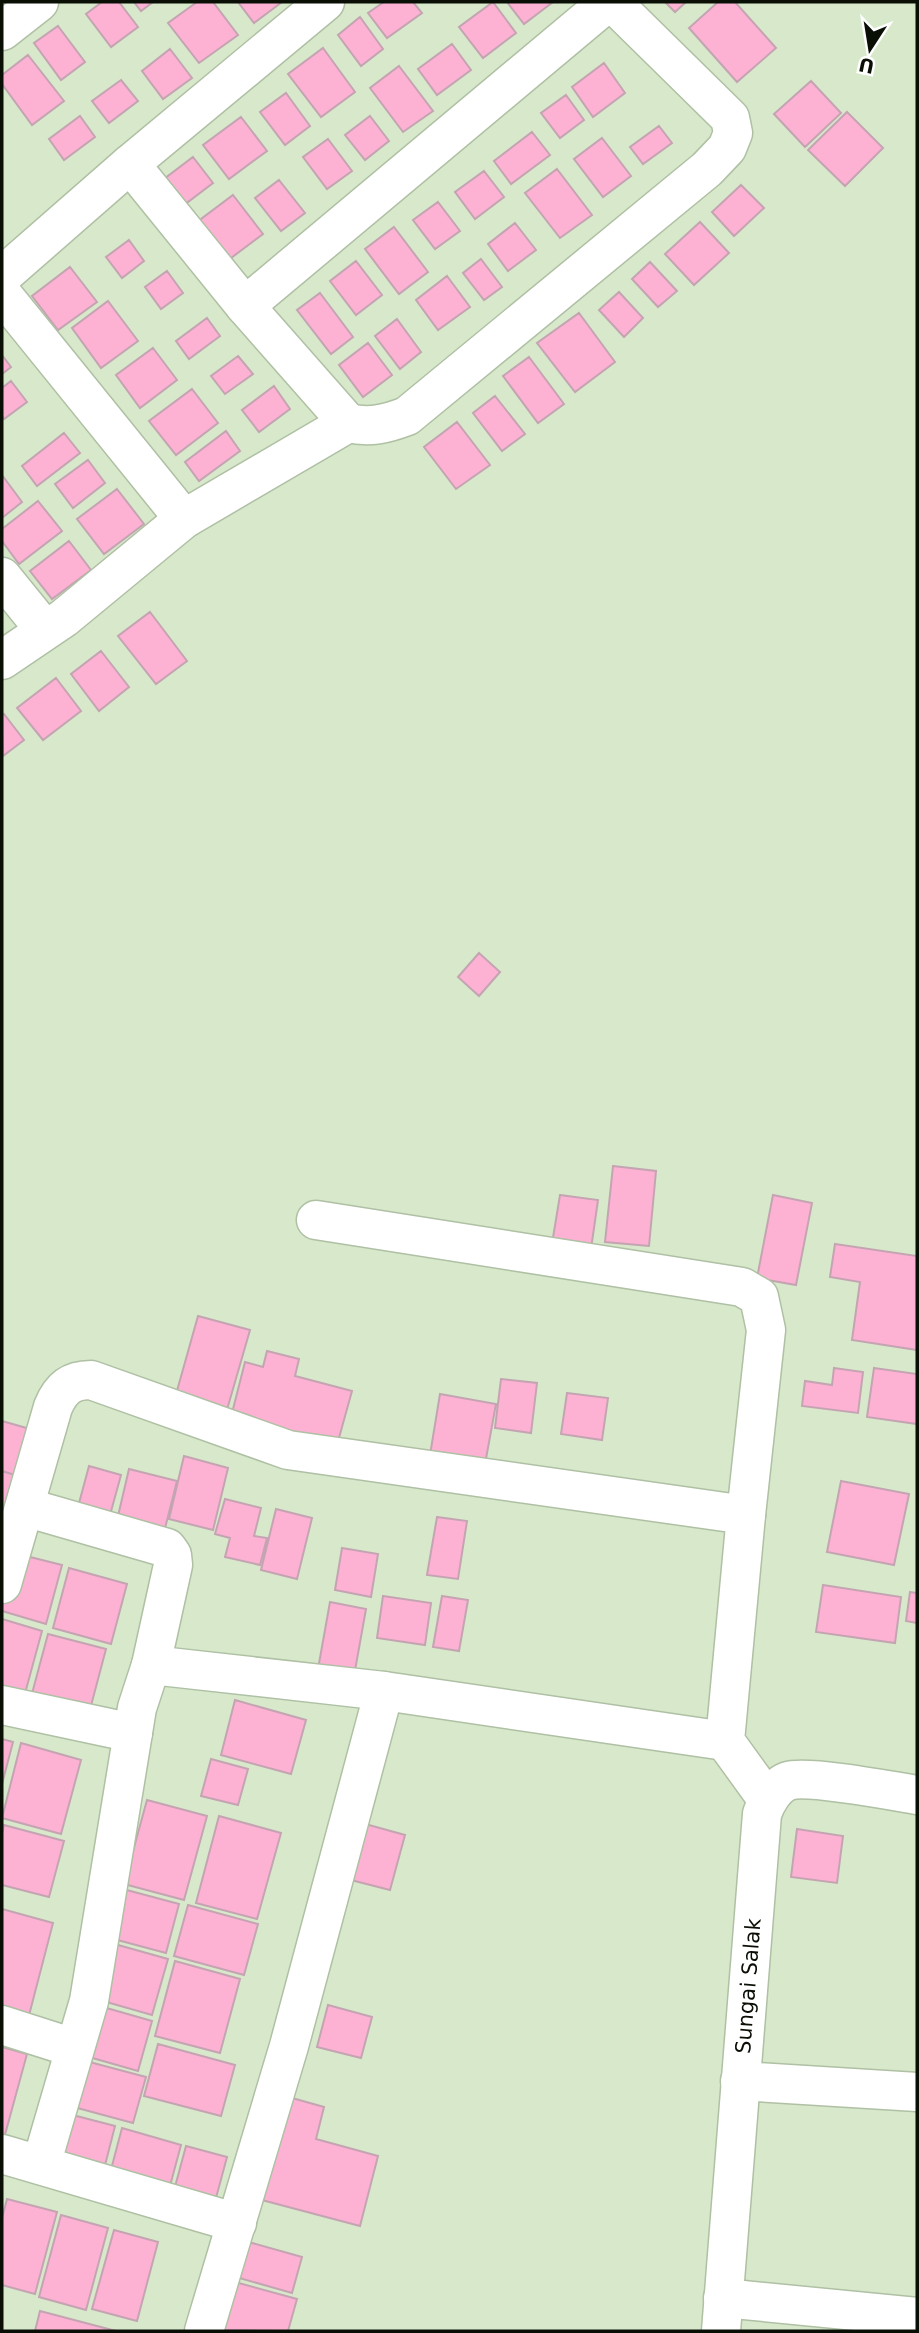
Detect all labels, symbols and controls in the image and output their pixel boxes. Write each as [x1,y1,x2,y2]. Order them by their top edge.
north arrow [835,14,905,84]
text: U [857,53,876,78]
street label: Sungai Salak [731,1917,766,2055]

